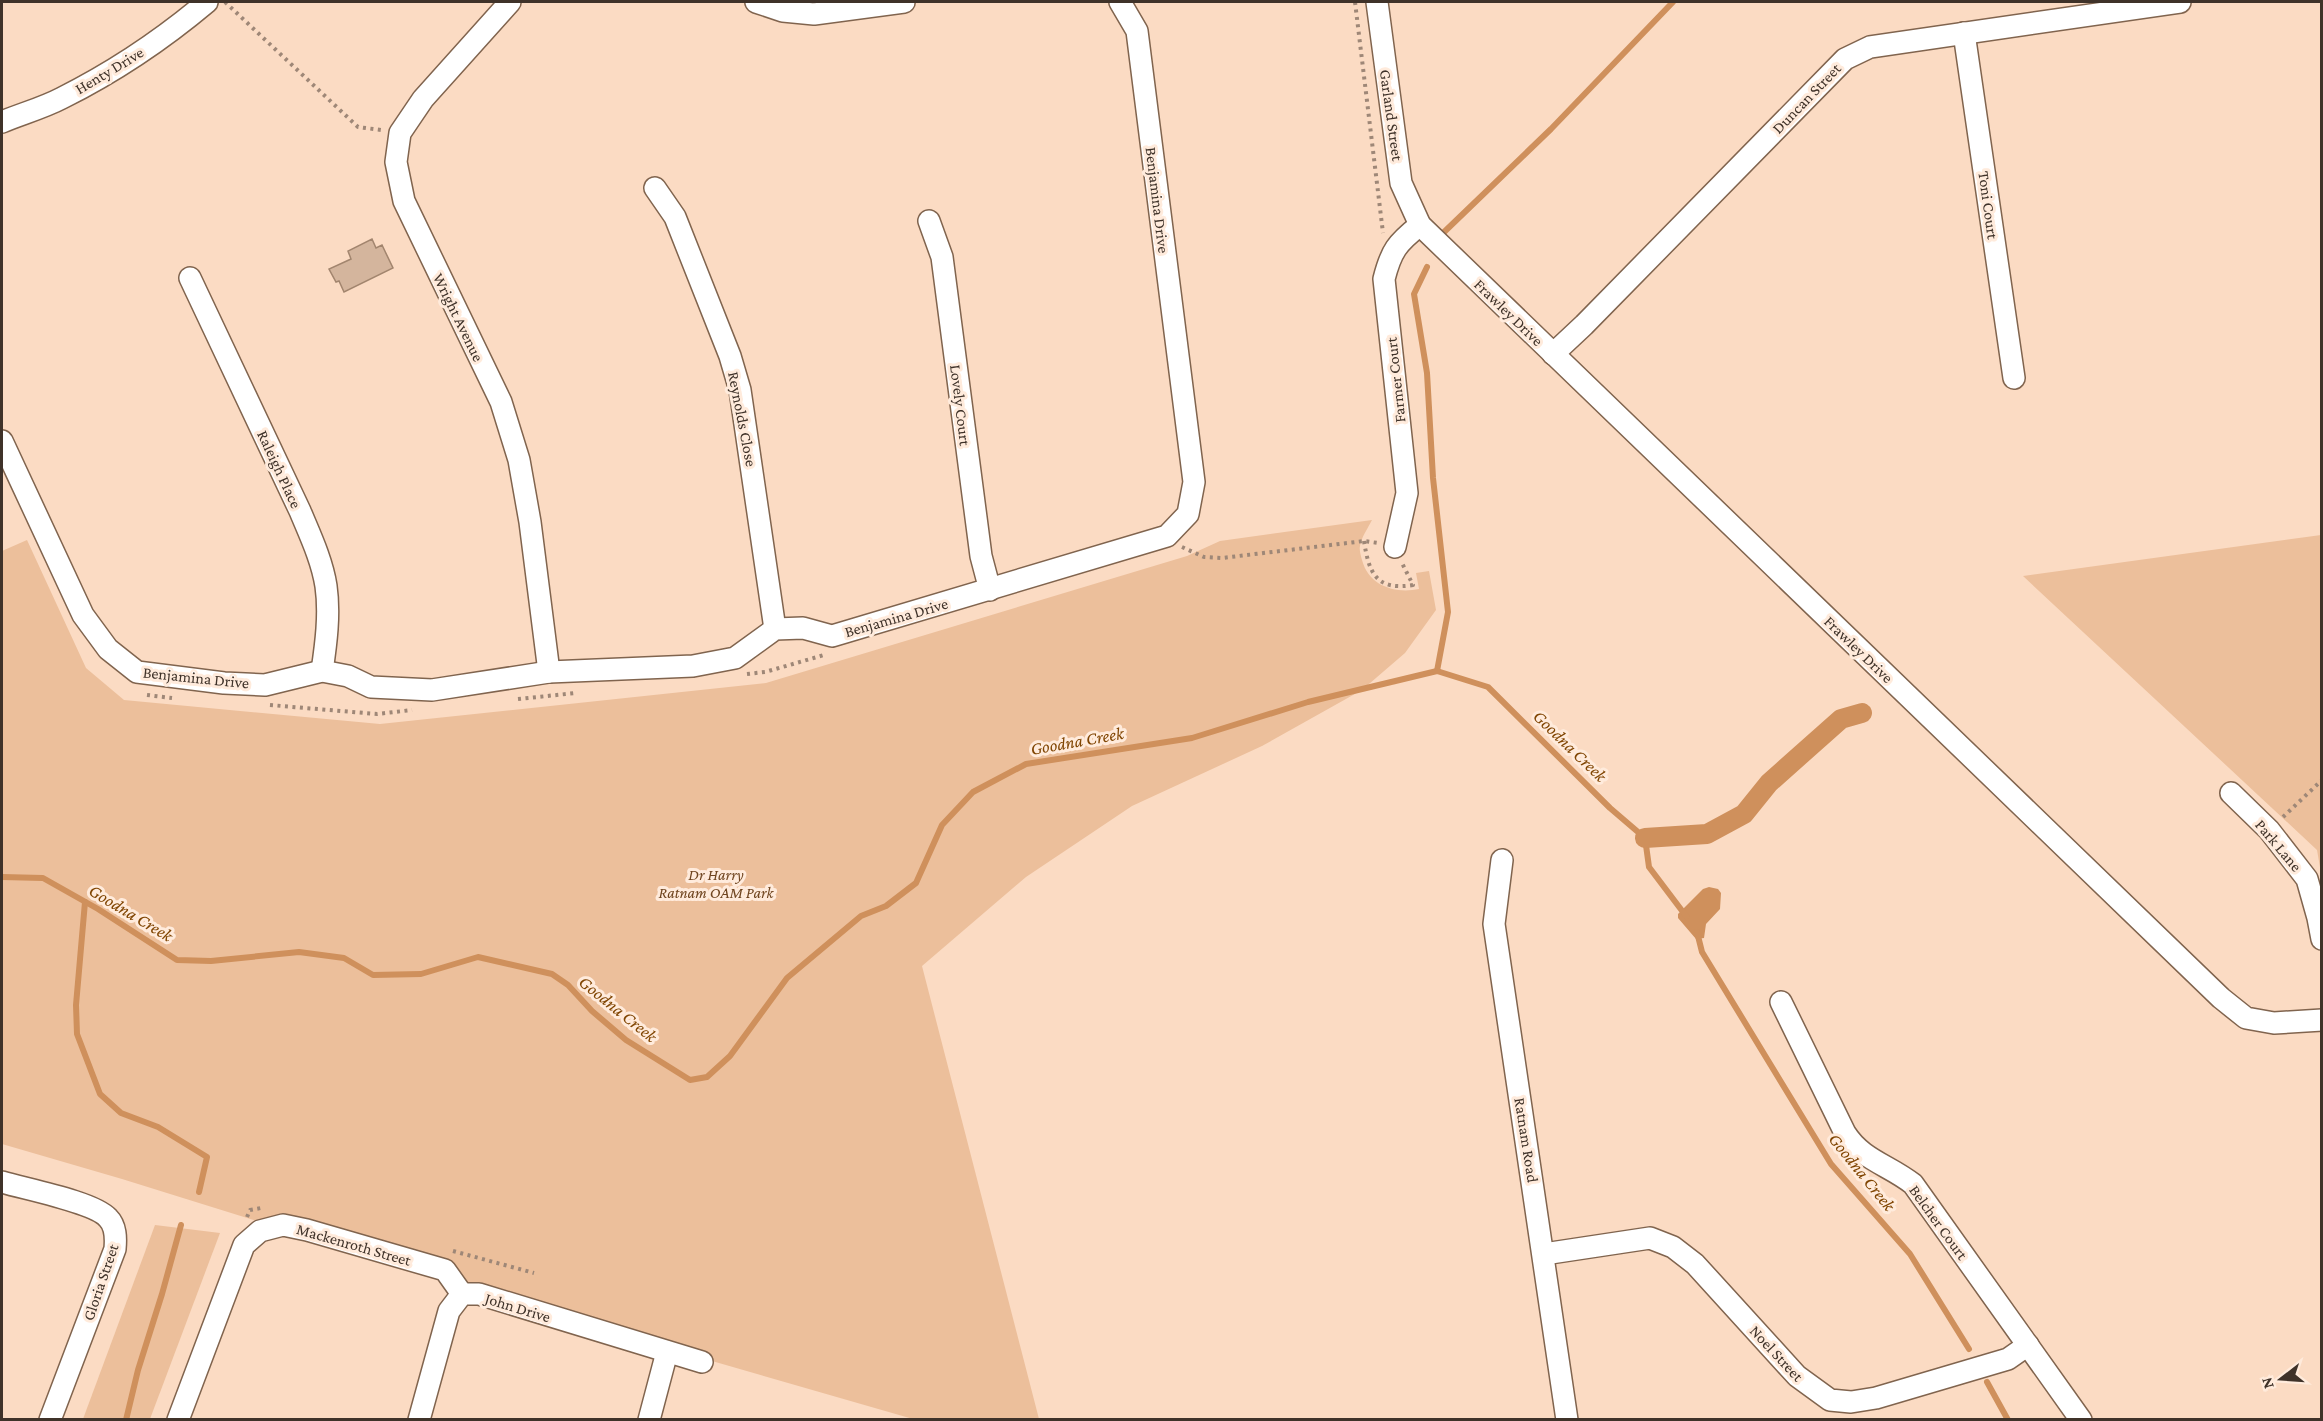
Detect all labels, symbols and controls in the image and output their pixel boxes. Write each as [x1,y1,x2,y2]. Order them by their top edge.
street label: Henty Drive [72,43,147,98]
street label: Duncan Street [1769,59,1845,137]
street label: Garland Street [1377,68,1406,163]
street label: Benjamina Drive [1142,146,1172,254]
street label: Toni Court [1975,170,2002,241]
street label: Wright Avenue [429,270,487,365]
street label: Frawley Drive [1470,275,1546,350]
street label: Farmer Court [1382,336,1408,424]
street label: Lovely Court [946,364,974,447]
street label: Reynolds Close [724,370,760,468]
street label: Raleigh Place [253,427,305,511]
street label: Benjamina Drive [843,595,950,641]
street label: Frawley Drive [1820,612,1896,687]
street label: Benjamina Drive [142,663,250,693]
water label: Goodna Creek [1529,706,1612,787]
water label: Goodna Creek [1029,723,1126,759]
street label: Park Lane [2252,816,2305,875]
park label: Dr Harry Ratnam OAM Park [659,866,775,901]
water label: Goodna Creek [85,880,178,946]
water label: Goodna Creek [575,972,662,1047]
street label: Ratnam Road [1511,1096,1542,1184]
water label: Goodna Creek [1825,1129,1900,1216]
street label: Belcher Court [1906,1182,1972,1263]
street label: Mackenroth Street [295,1220,414,1269]
street label: Gloria Street [79,1241,122,1323]
street label: John Drive [481,1289,553,1326]
street label: Noel Street [1747,1322,1807,1385]
north arrow [2251,1349,2311,1409]
text: N [2257,1375,2277,1391]

